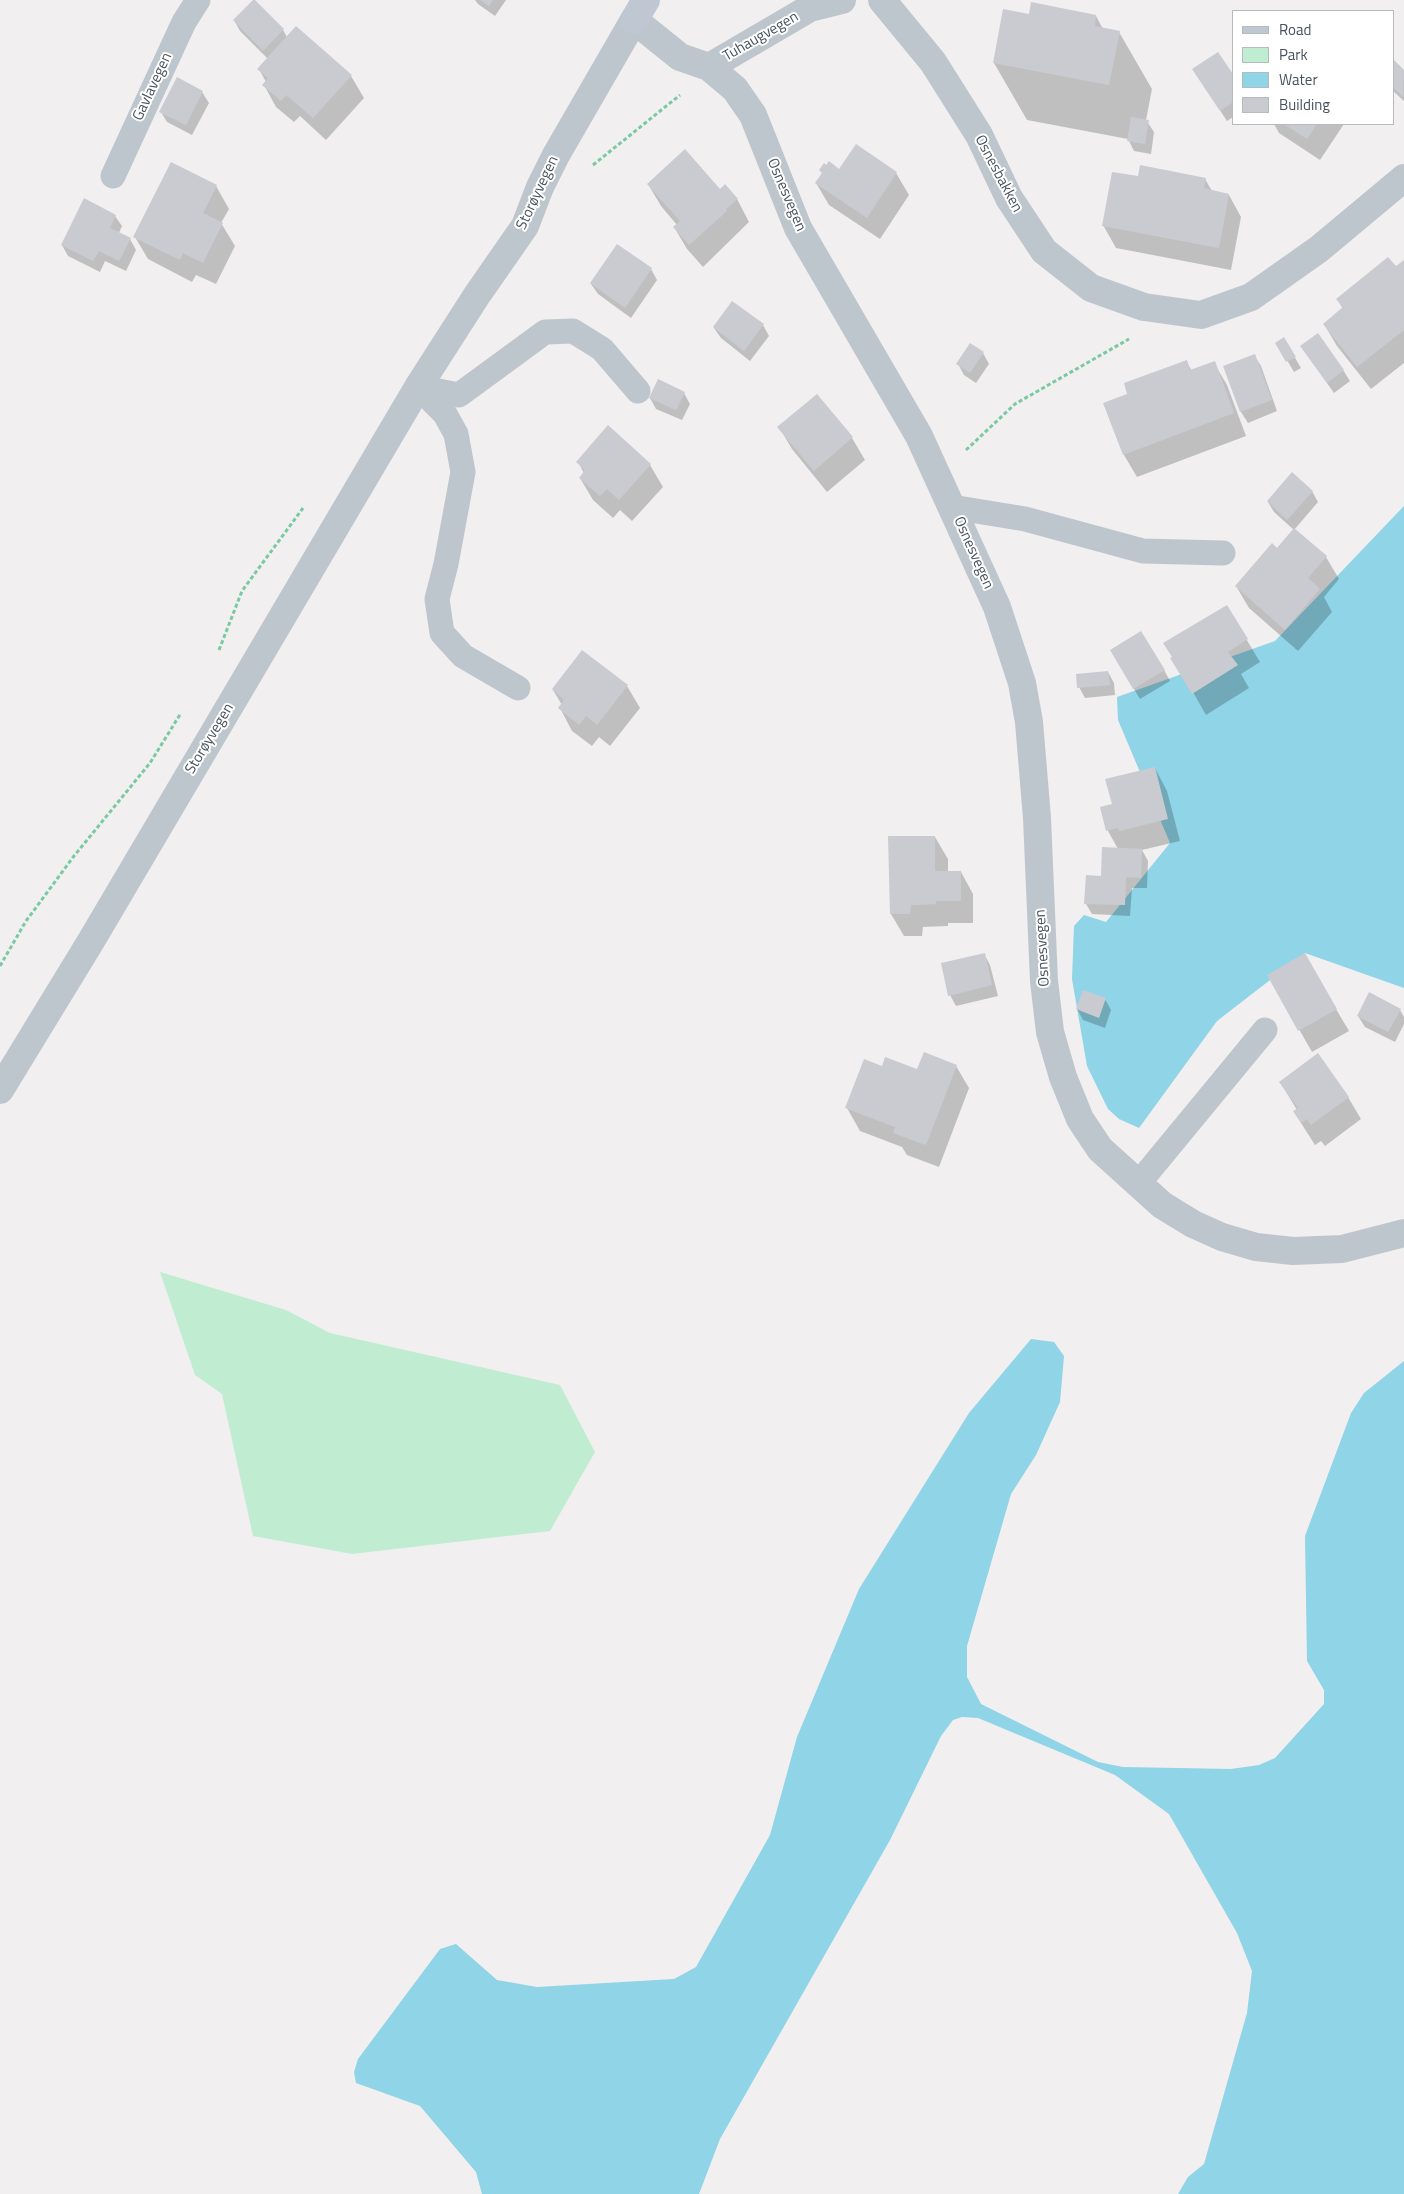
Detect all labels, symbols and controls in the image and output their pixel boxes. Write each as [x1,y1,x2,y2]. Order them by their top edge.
street label: Tuhaugvegen [720,8,802,66]
legend [1232,10,1394,125]
text: Road [1279,18,1311,41]
text: Park [1279,43,1308,66]
street label: Gavlavegen [129,50,177,124]
text: Water [1279,68,1318,91]
text: Building [1279,93,1330,116]
street label: Osnesbakken [970,132,1026,216]
street label: Storøyvegen [513,153,563,233]
street label: Osnesvegen [763,156,809,234]
street label: Osnesvegen [949,514,997,592]
street label: Storøyvegen [182,700,238,778]
street label: Osnesvegen [1032,909,1054,987]

